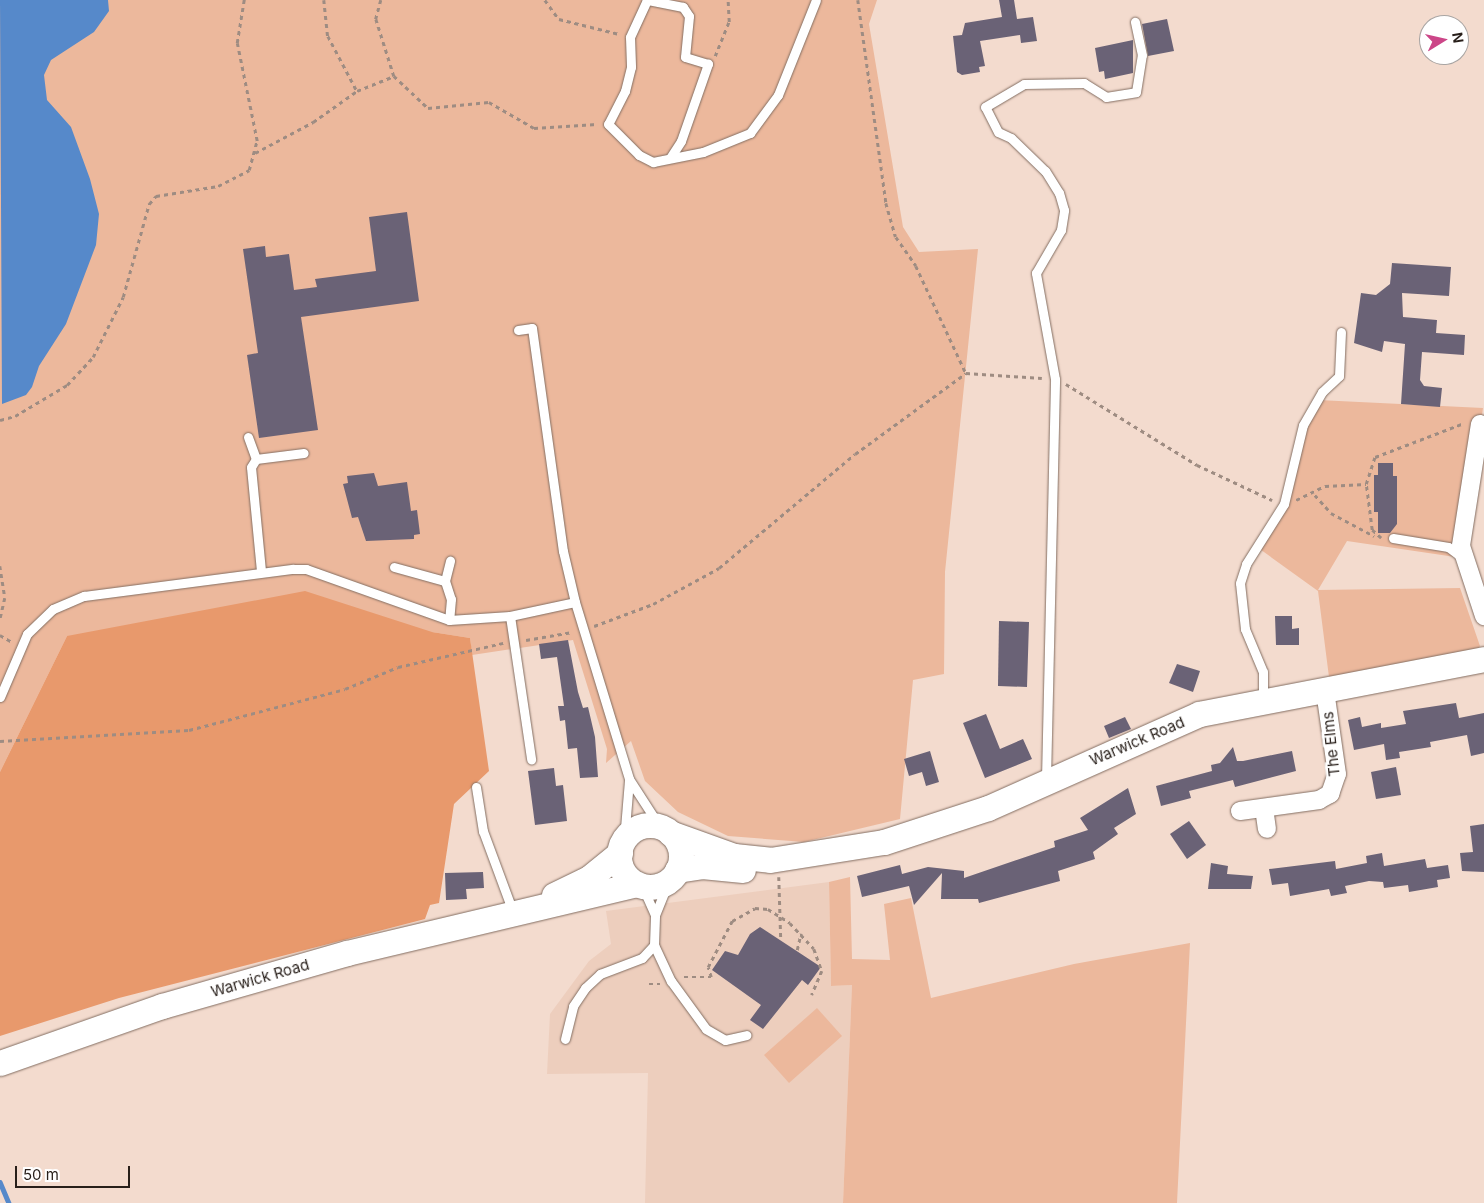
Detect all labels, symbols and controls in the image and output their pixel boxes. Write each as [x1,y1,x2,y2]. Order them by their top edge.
north arrow [1419,15,1469,65]
text: N [1449,31,1468,44]
street label: The Elms [1319,711,1343,777]
street label: Warwick Road [1087,713,1187,769]
street label: Warwick Road [209,955,311,1001]
scale bar [18,1156,132,1188]
text: 50 m [23,1165,59,1184]

